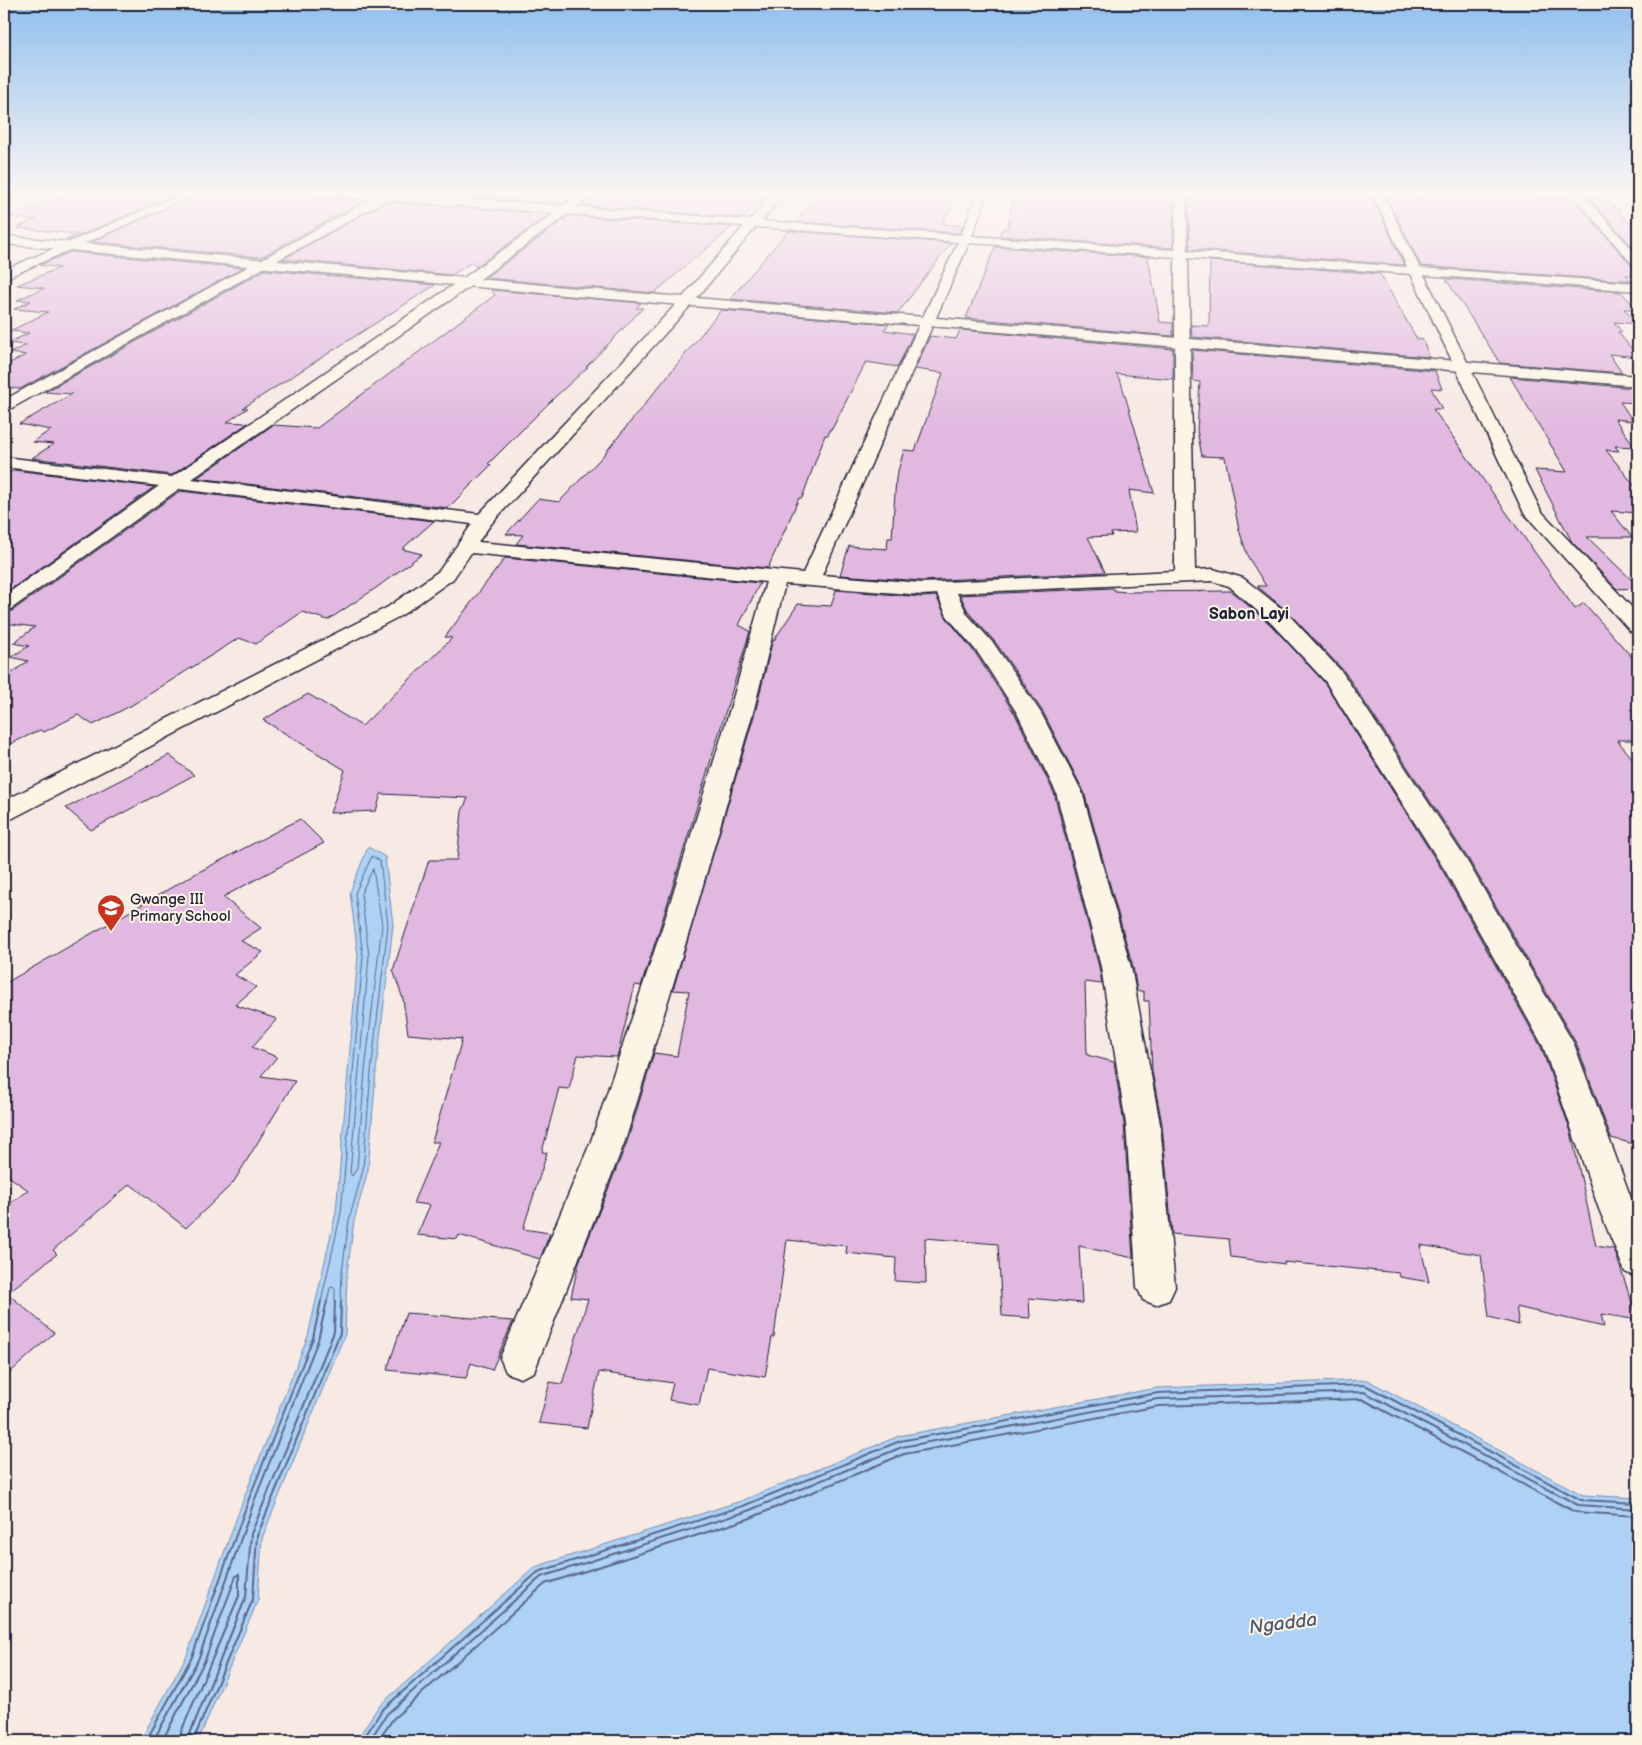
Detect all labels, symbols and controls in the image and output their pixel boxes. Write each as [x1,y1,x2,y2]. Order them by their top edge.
district label: Sabon Layi [1209,605,1289,624]
place label: Gwange III Primary School [130,890,231,926]
school or university icon: Gwange III Primary School [96,893,126,932]
water label: Ngadda [1248,1608,1318,1640]

